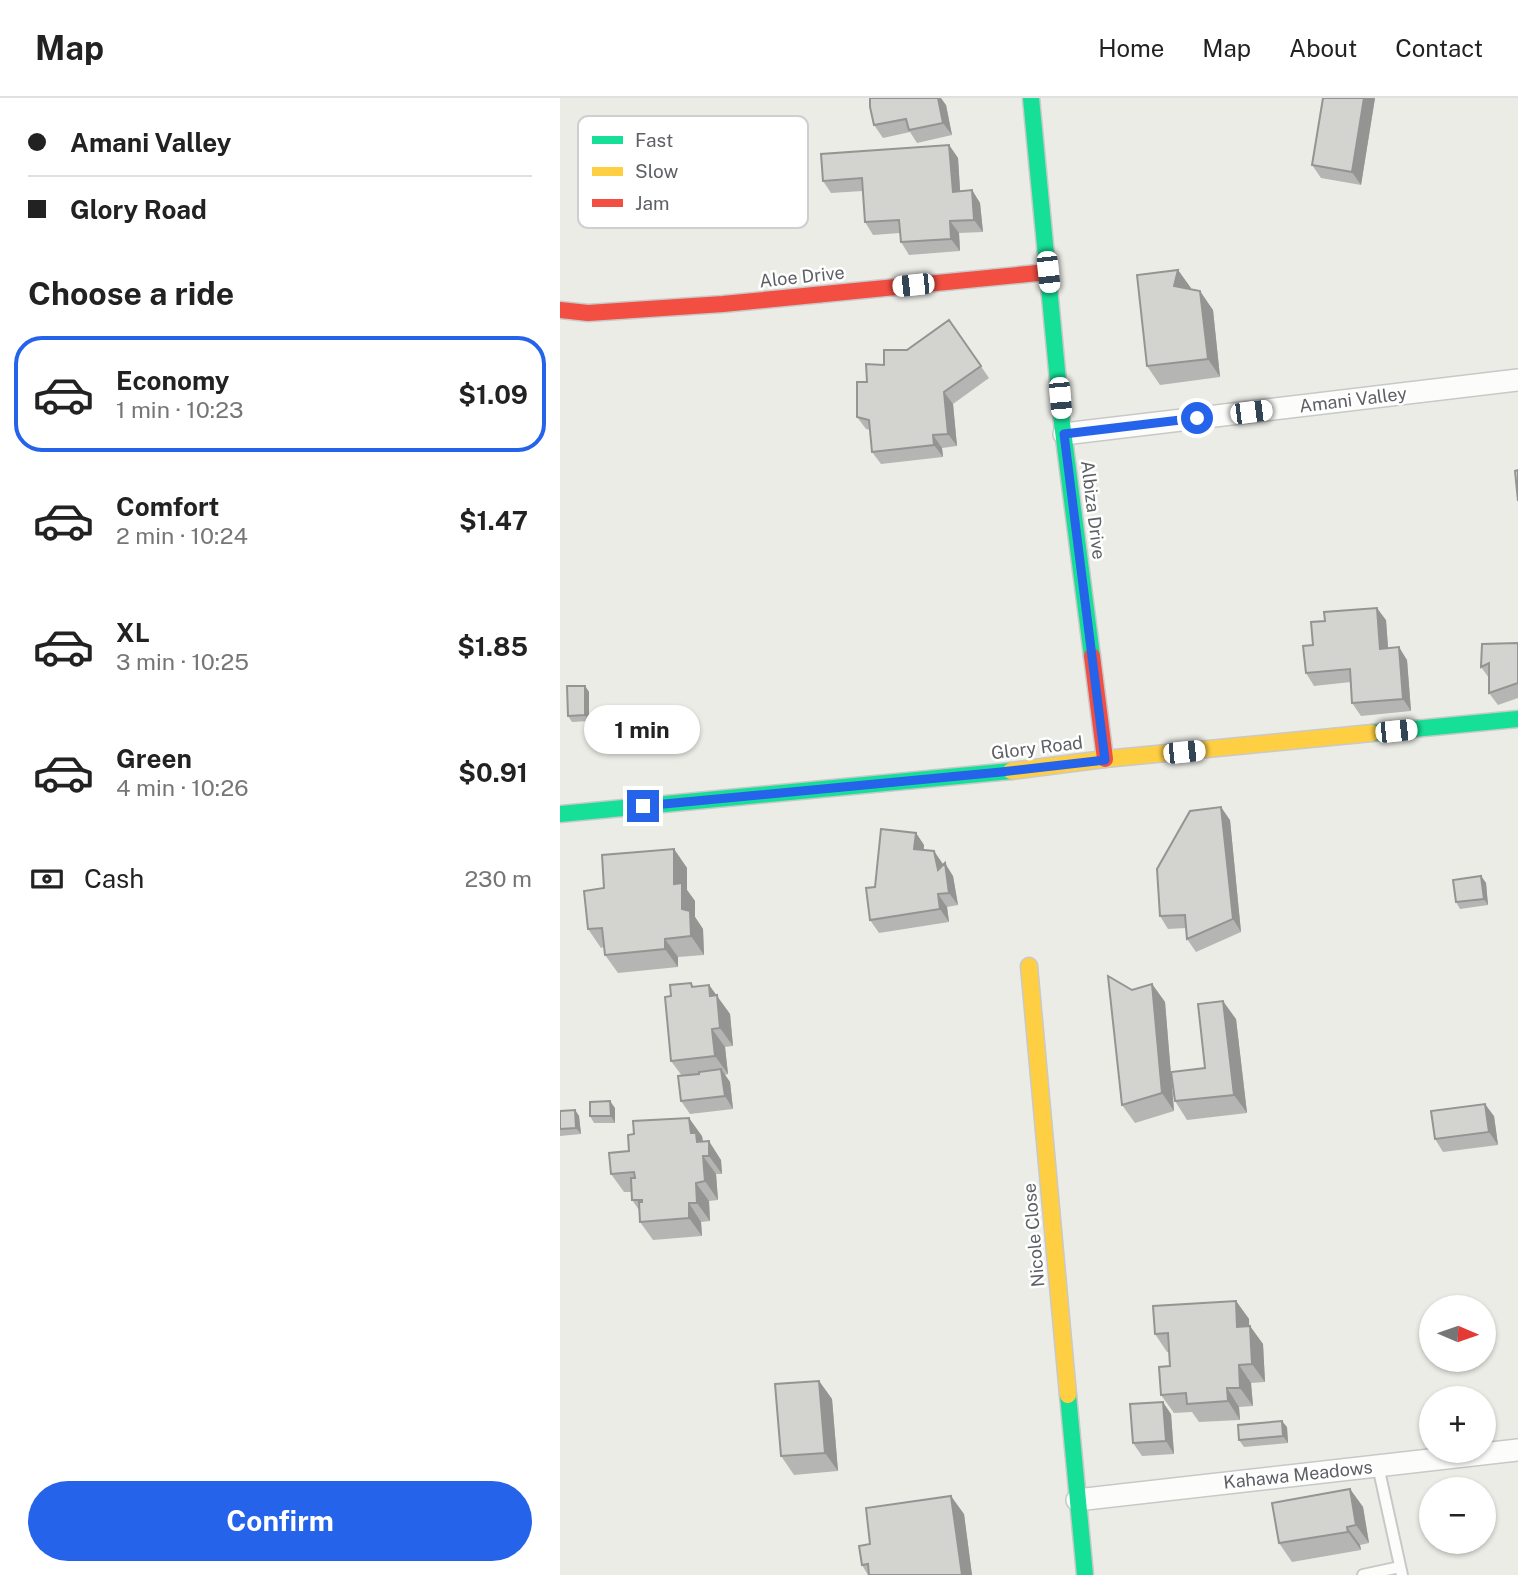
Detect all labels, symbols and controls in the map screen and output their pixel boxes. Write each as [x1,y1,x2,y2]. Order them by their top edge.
text: Map [35,29,104,67]
text: Home [1098,34,1164,62]
text: Map [1202,34,1251,62]
text: About [1289,34,1357,62]
text: Contact [1395,34,1483,62]
legend [578,116,808,228]
text: Amani Valley [70,127,231,158]
text: Fast [635,129,673,151]
text: Slow [635,160,679,182]
text: Jam [635,192,669,214]
text: Glory Road [70,194,207,225]
car [1036,250,1061,294]
street label: Aloe Drive [758,262,846,291]
car [892,272,935,298]
text: Choose a ride [28,275,234,312]
icon: car [32,363,95,426]
text: Economy [116,365,229,396]
car [1048,376,1073,420]
text: $1.09 [458,379,528,410]
street label: Amani Valley [1298,382,1408,417]
text: 1 min · 10:23 [116,396,244,423]
car [1229,399,1274,425]
route start [1181,402,1213,434]
street label: Albiza Drive [1077,459,1110,561]
icon: car [32,489,95,552]
text: Comfort [116,491,219,522]
text: $1.47 [459,505,528,536]
text: 2 min · 10:24 [116,522,248,549]
icon: car [32,615,95,678]
text: XL [116,617,150,648]
text: $1.85 [457,631,528,662]
text: 3 min · 10:25 [116,648,249,675]
callout: 1 min [585,704,701,754]
text: 1 min [614,716,670,743]
car [1375,718,1418,744]
street label: Glory Road [990,731,1084,764]
car [1163,739,1206,765]
icon: car [32,741,95,804]
text: Green [116,743,192,774]
text: $0.91 [458,757,528,788]
text: 4 min · 10:26 [116,774,248,801]
route end [627,790,659,822]
icon: cash [28,860,66,898]
text: Cash [84,863,144,894]
text: 230 m [464,865,532,892]
street label: Nicole Close [1019,1182,1049,1288]
north arrow [1419,1295,1496,1372]
map controls [1419,1295,1496,1554]
button: + [1419,1386,1496,1463]
street label: Kahawa Meadows [1222,1456,1374,1493]
button: − [1419,1477,1496,1554]
button: Confirm [28,1481,532,1561]

